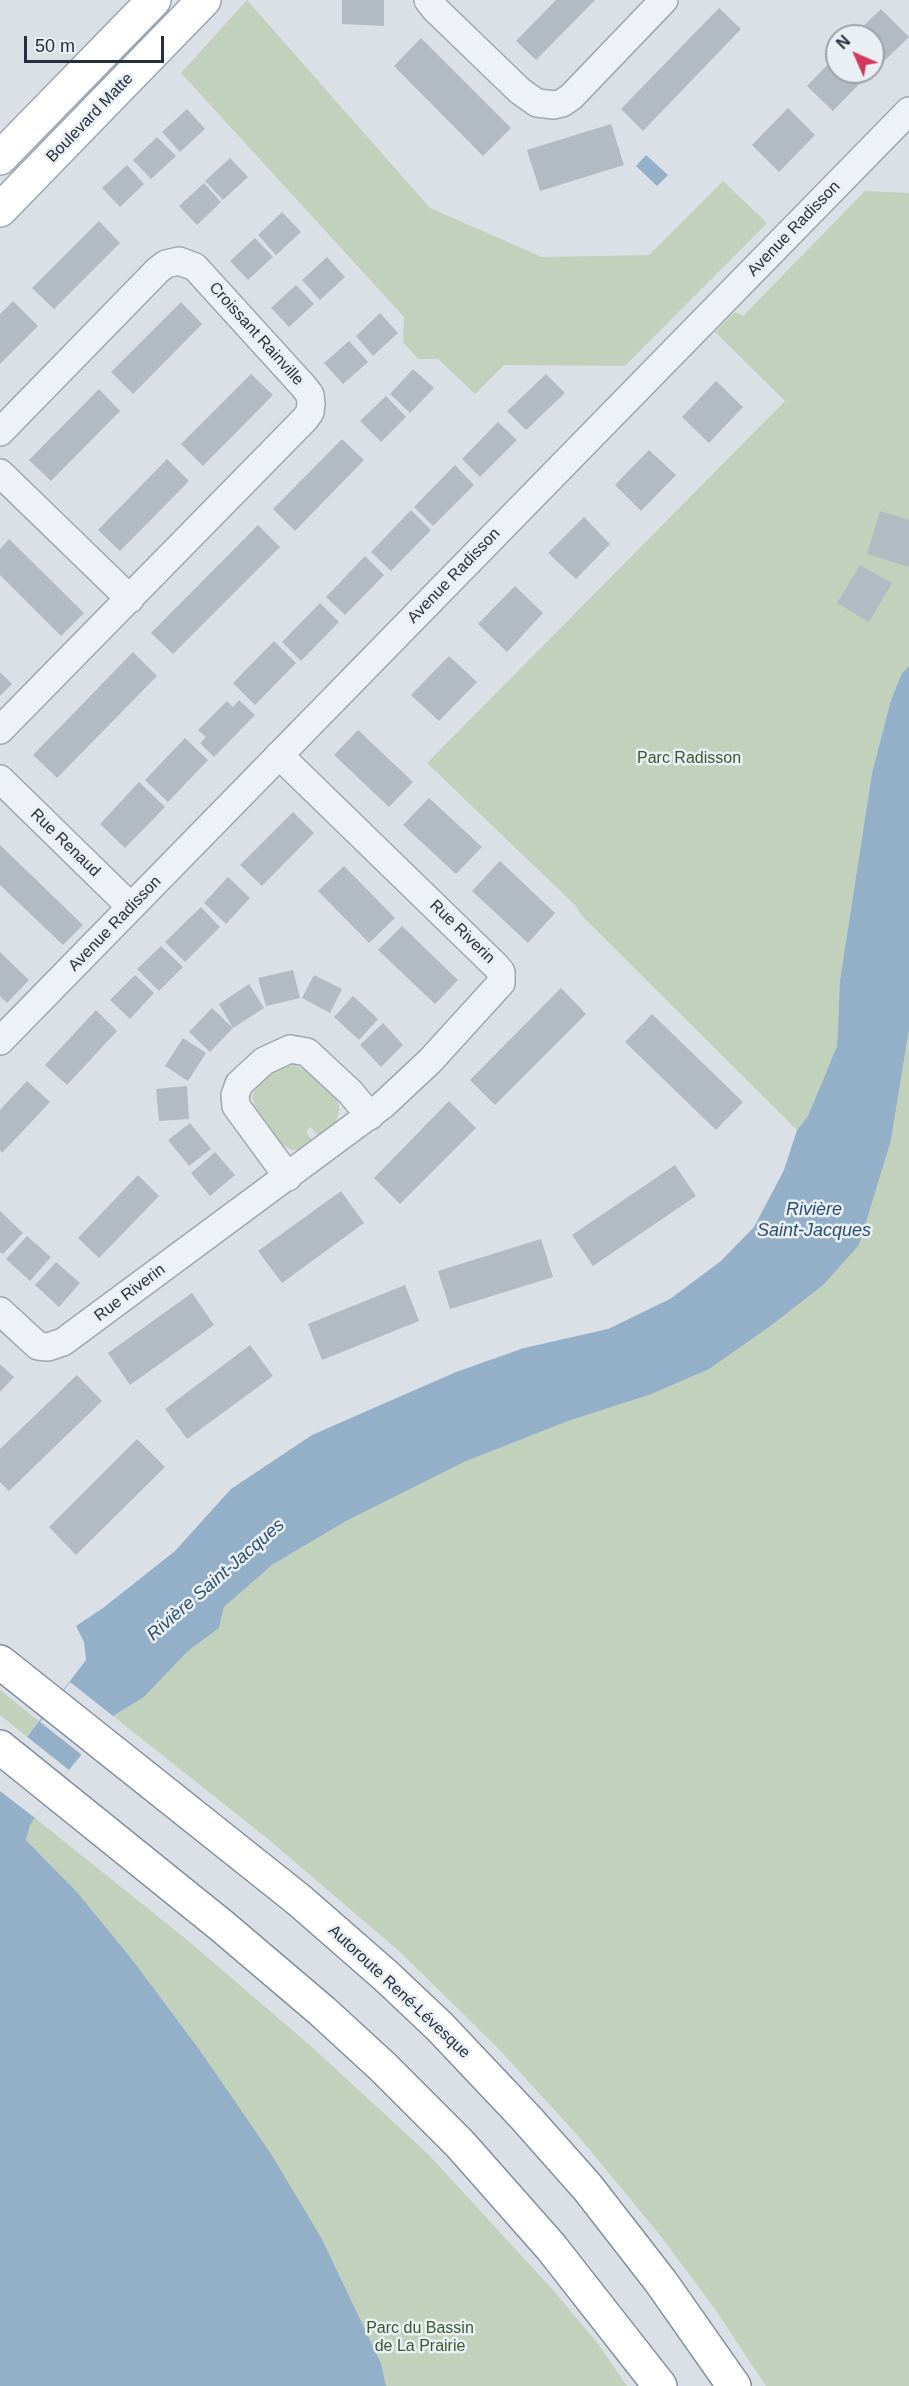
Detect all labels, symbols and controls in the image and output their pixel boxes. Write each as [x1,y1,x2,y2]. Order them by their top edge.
scale bar [27,24,166,62]
north arrow [825,24,885,84]
text: N [833,32,853,52]
text: 50 m [35,36,75,56]
street label: Boulevard Matte [43,69,137,167]
street label: Avenue Radisson [744,177,844,281]
street label: Croissant Rainville [205,278,307,390]
street label: Avenue Radisson [404,524,504,628]
park label: Parc Radisson [637,749,741,769]
street label: Rue Renaud [26,805,104,881]
street label: Avenue Radisson [65,872,165,976]
street label: Rue Riverin [425,896,499,968]
water label: Rivière Saint-Jacques [757,1199,871,1242]
street label: Rue Riverin [91,1260,169,1326]
water label: Rivière Saint-Jacques [143,1514,289,1646]
street label: Autoroute René-Lévesque [324,1921,474,2063]
park label: Parc du Bassin de La Prairie [366,2319,474,2357]

